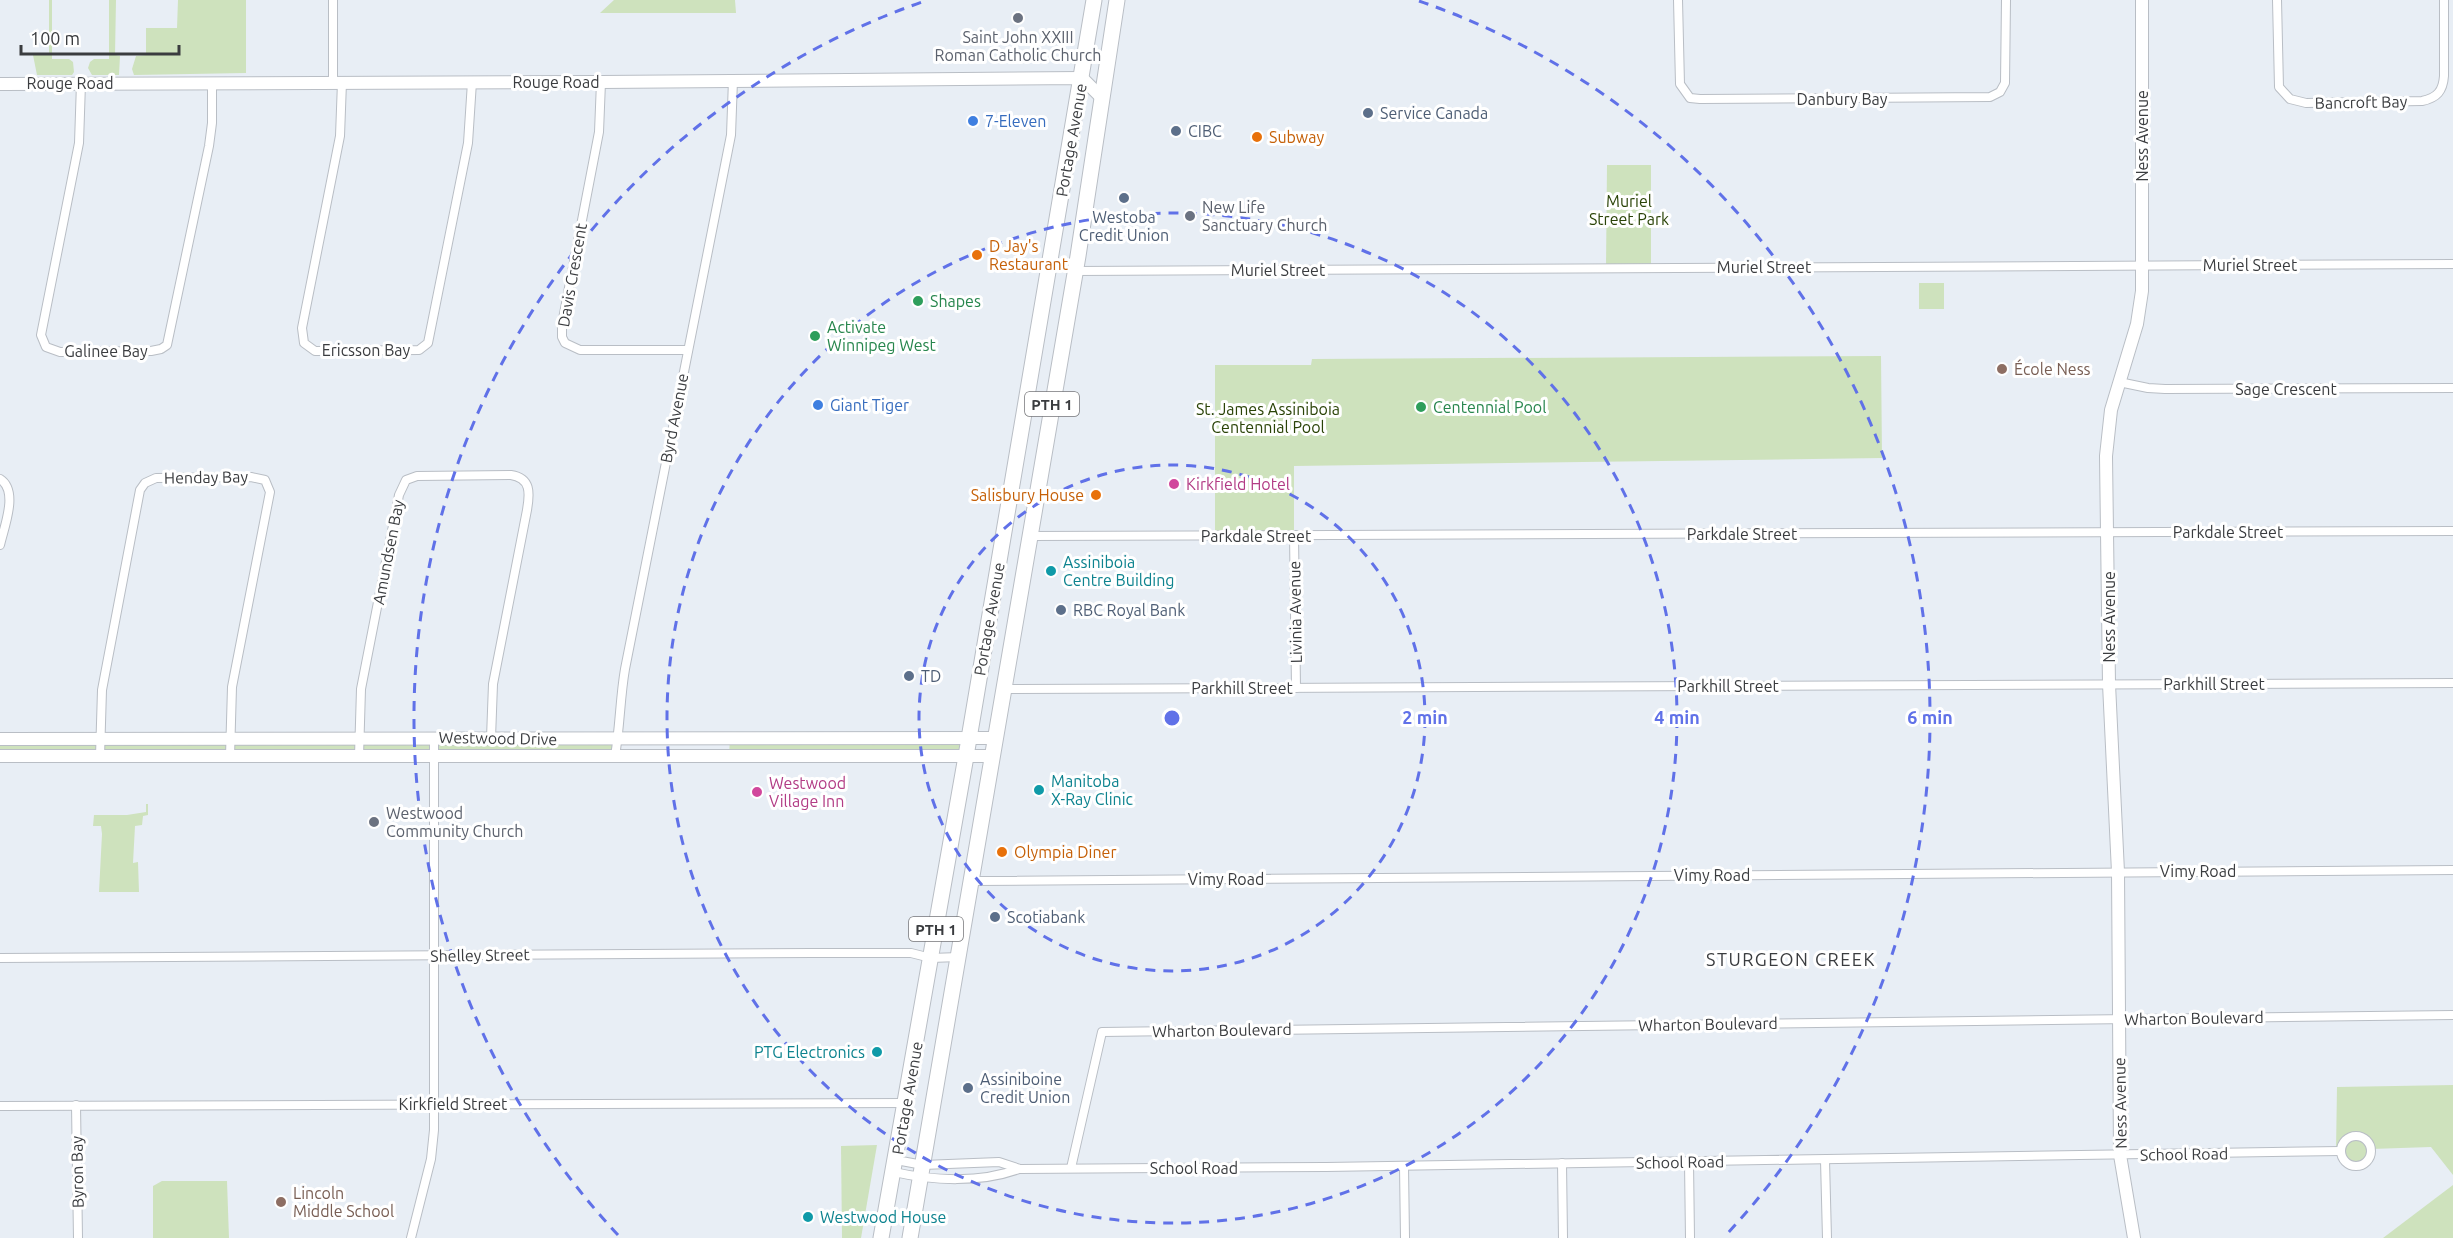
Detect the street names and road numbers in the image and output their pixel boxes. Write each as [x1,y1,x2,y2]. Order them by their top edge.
street label: Rouge Road [512,73,600,91]
street label: Rouge Road [26,74,114,92]
street label: Portage Avenue [1052,82,1090,198]
street label: Danbury Bay [1796,90,1888,108]
street label: Ness Avenue [2133,90,2151,182]
street label: Bancroft Bay [2315,92,2408,112]
street label: Davis Crescent [554,221,590,328]
street label: Muriel Street [2203,256,2298,274]
street label: Muriel Street [1717,258,1812,276]
street label: Muriel Street [1231,261,1326,279]
street label: Ericsson Bay [322,341,411,359]
street label: Galinee Bay [64,342,148,360]
street label: Byrd Avenue [656,372,692,464]
street label: Sage Crescent [2235,380,2338,398]
road number: PTH 1 [1025,392,1079,416]
street label: Henday Bay [164,467,249,487]
street label: Amundsen Bay [369,498,407,606]
street label: Parkdale Street [2173,523,2284,541]
street label: Parkdale Street [1687,525,1798,543]
street label: Parkdale Street [1201,527,1312,545]
street label: Portage Avenue [970,561,1008,677]
street label: Livinia Avenue [1285,561,1305,663]
street label: Ness Avenue [2100,571,2118,663]
street label: Parkhill Street [2163,675,2265,693]
street label: Parkhill Street [1677,677,1779,695]
street label: Parkhill Street [1191,679,1293,697]
street label: Westwood Drive [439,728,557,748]
street label: Vimy Road [2160,862,2236,880]
street label: Vimy Road [1674,866,1750,884]
street label: Vimy Road [1188,870,1264,888]
road number: PTH 1 [909,917,963,941]
street label: Shelley Street [430,945,531,965]
street label: Wharton Boulevard [2124,1008,2264,1028]
street label: Wharton Boulevard [1638,1014,1778,1034]
street label: Wharton Boulevard [1152,1020,1292,1040]
street label: Portage Avenue [888,1040,926,1156]
street label: Ness Avenue [2110,1057,2130,1149]
street label: Kirkfield Street [399,1095,508,1113]
street label: Byron Bay [67,1135,87,1208]
street label: School Road [2140,1144,2228,1164]
street label: School Road [1636,1152,1724,1172]
street label: School Road [1150,1159,1238,1177]

